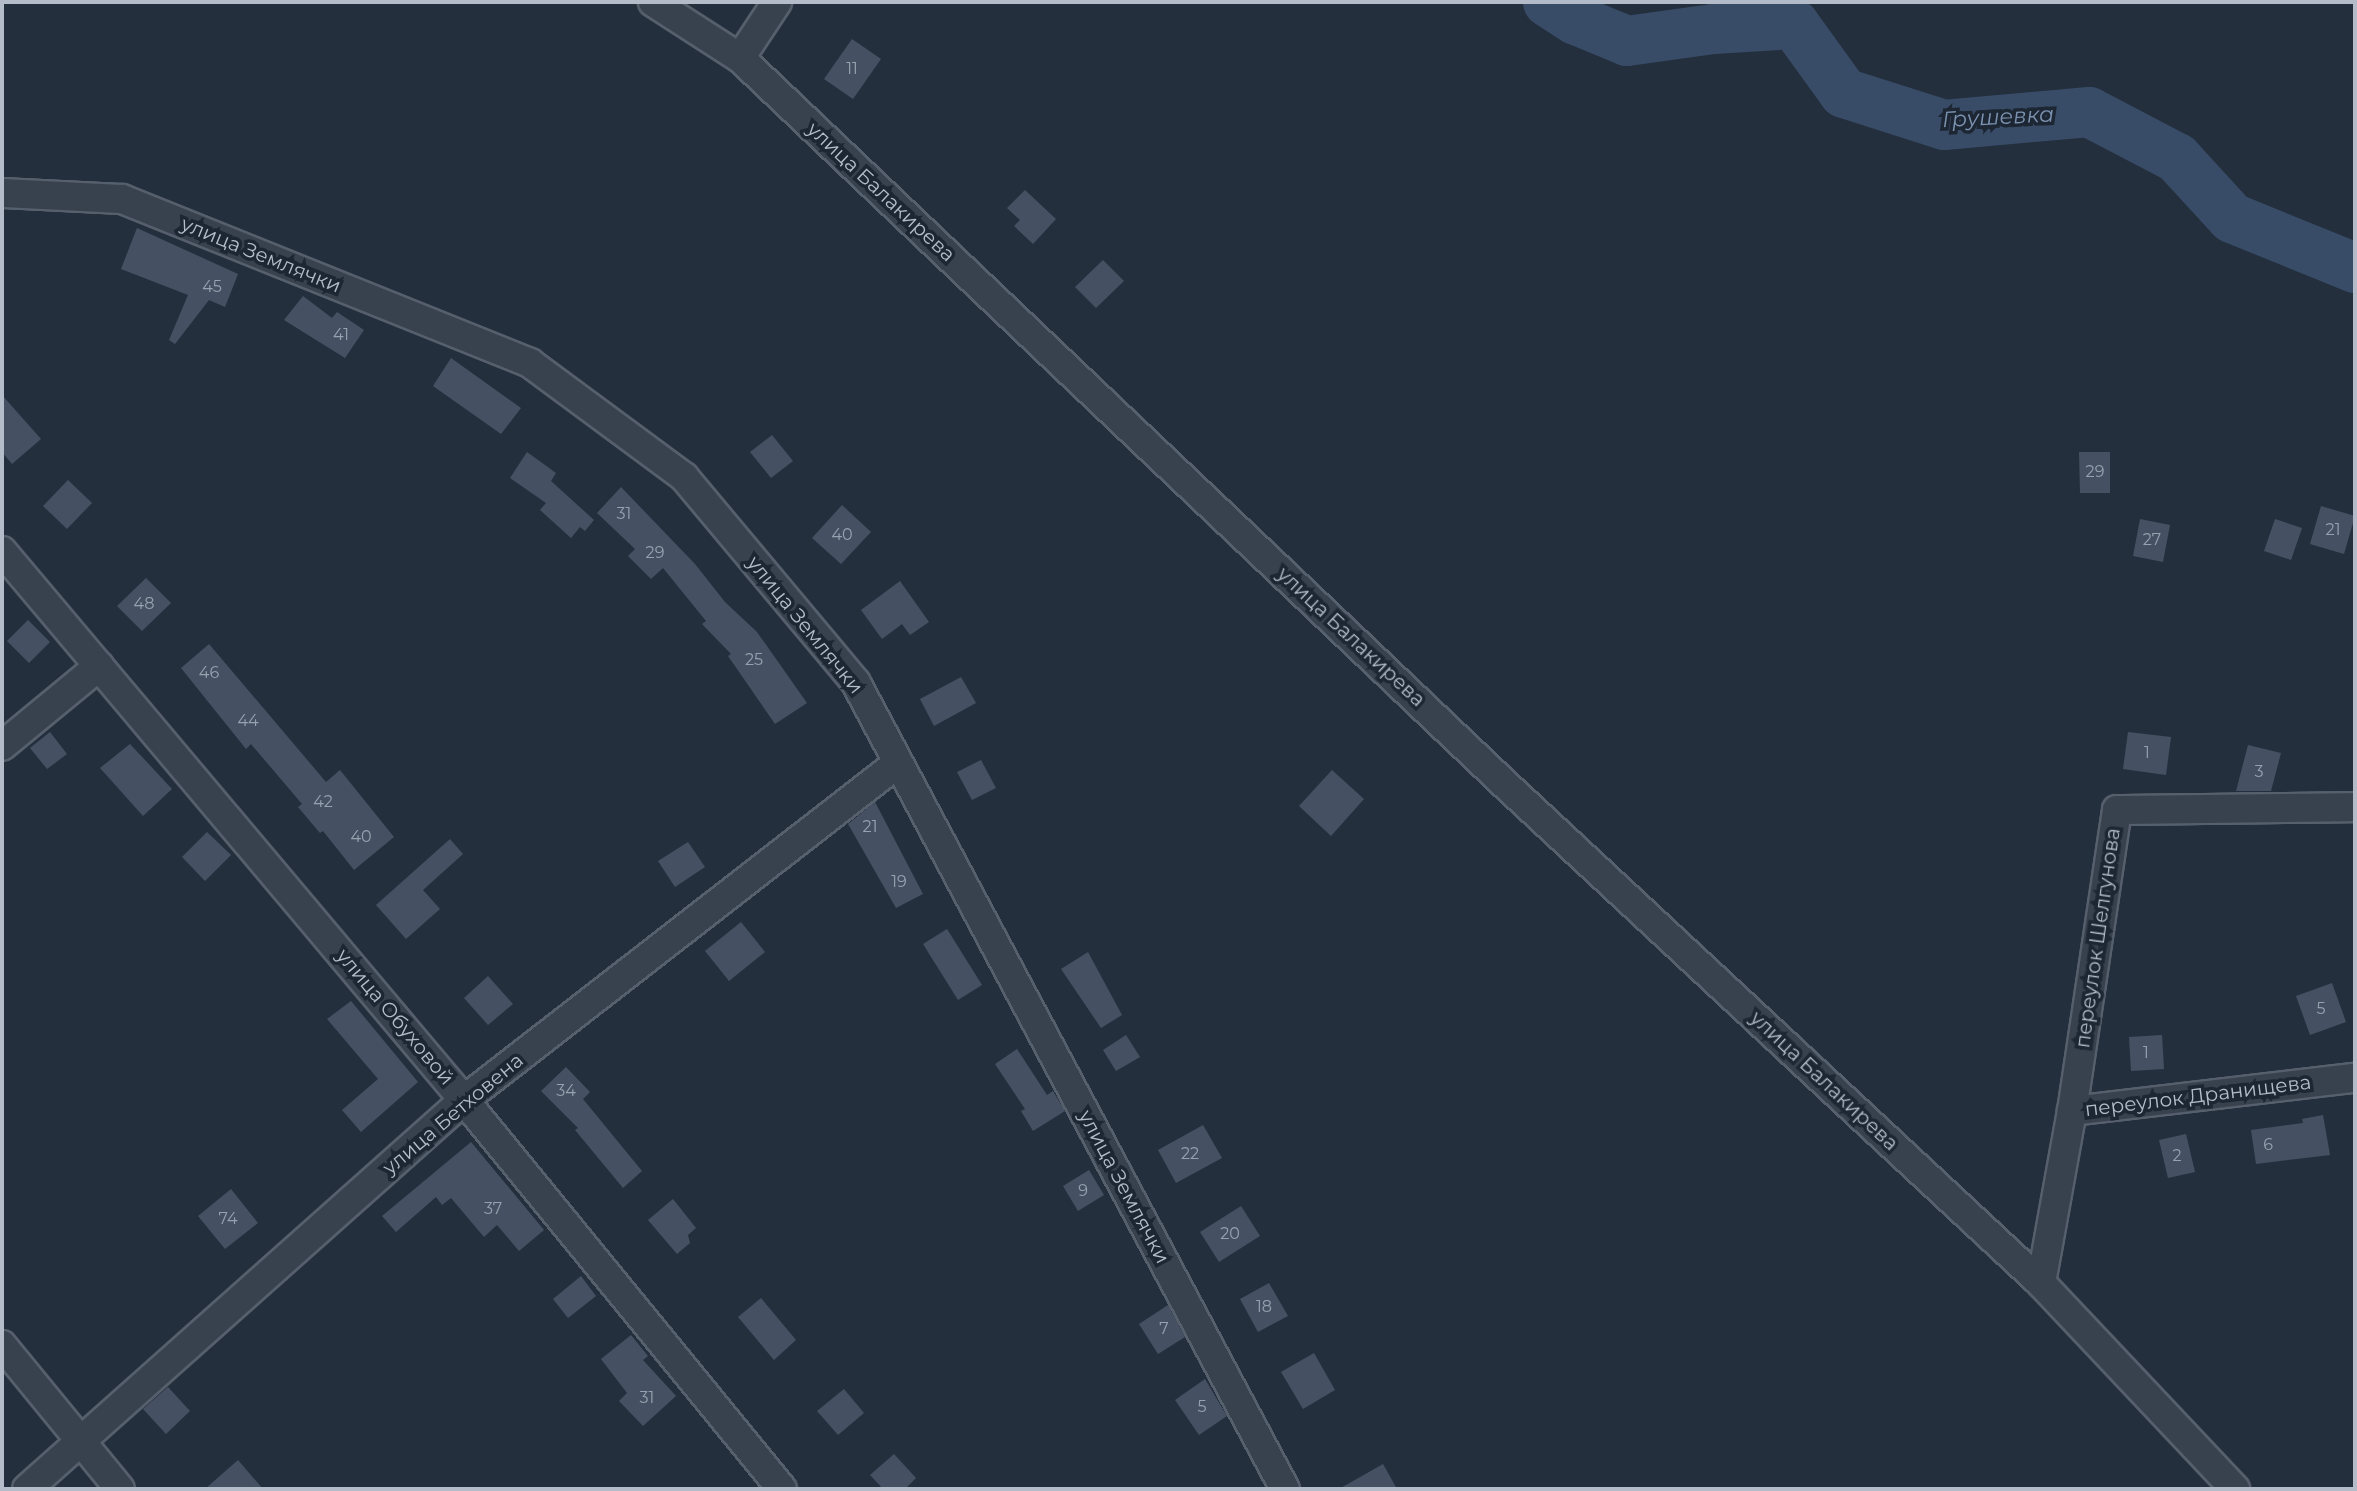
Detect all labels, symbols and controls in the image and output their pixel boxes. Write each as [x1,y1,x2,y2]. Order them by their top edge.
house number: 11 [846,59,858,79]
water label: Грушевка [1941,101,2055,133]
street label: улица Балакирева [802,117,960,267]
street label: улица Землячки [178,212,344,298]
house number: 45 [202,277,222,297]
house number: 41 [333,325,349,345]
house number: 29 [2086,462,2104,482]
house number: 31 [617,504,631,524]
house number: 21 [2326,520,2340,540]
house number: 40 [831,525,853,545]
house number: 27 [2143,530,2161,550]
house number: 29 [646,543,664,563]
street label: улица Землячки [742,551,868,699]
street label: улица Балакирева [1272,562,1430,712]
house number: 48 [134,594,154,614]
house number: 25 [745,650,763,670]
house number: 46 [199,663,219,683]
house number: 44 [237,711,259,731]
house number: 1 [2144,743,2150,763]
house number: 3 [2254,762,2264,782]
house number: 42 [313,792,333,812]
house number: 21 [863,817,877,837]
street label: переулок Шелгунова [2071,826,2125,1050]
house number: 40 [350,827,372,847]
house number: 19 [891,872,907,892]
street label: улица Обуховой [331,944,459,1090]
house number: 5 [2316,999,2326,1019]
street label: улица Балакирева [1745,1006,1903,1156]
house number: 1 [2143,1043,2149,1063]
street label: улица Бетховена [378,1048,528,1180]
street label: переулок Дранищева [2083,1070,2313,1122]
house number: 34 [556,1081,576,1101]
street label: улица Землячки [1073,1106,1175,1268]
house number: 6 [2263,1135,2273,1155]
house number: 22 [1181,1144,1199,1164]
house number: 2 [2172,1146,2182,1166]
house number: 9 [1078,1181,1088,1201]
house number: 37 [484,1199,502,1219]
house number: 74 [219,1209,237,1229]
house number: 20 [1220,1224,1240,1244]
house number: 18 [1256,1297,1272,1317]
house number: 7 [1159,1319,1169,1339]
house number: 31 [640,1388,654,1408]
house number: 5 [1197,1397,1207,1417]

